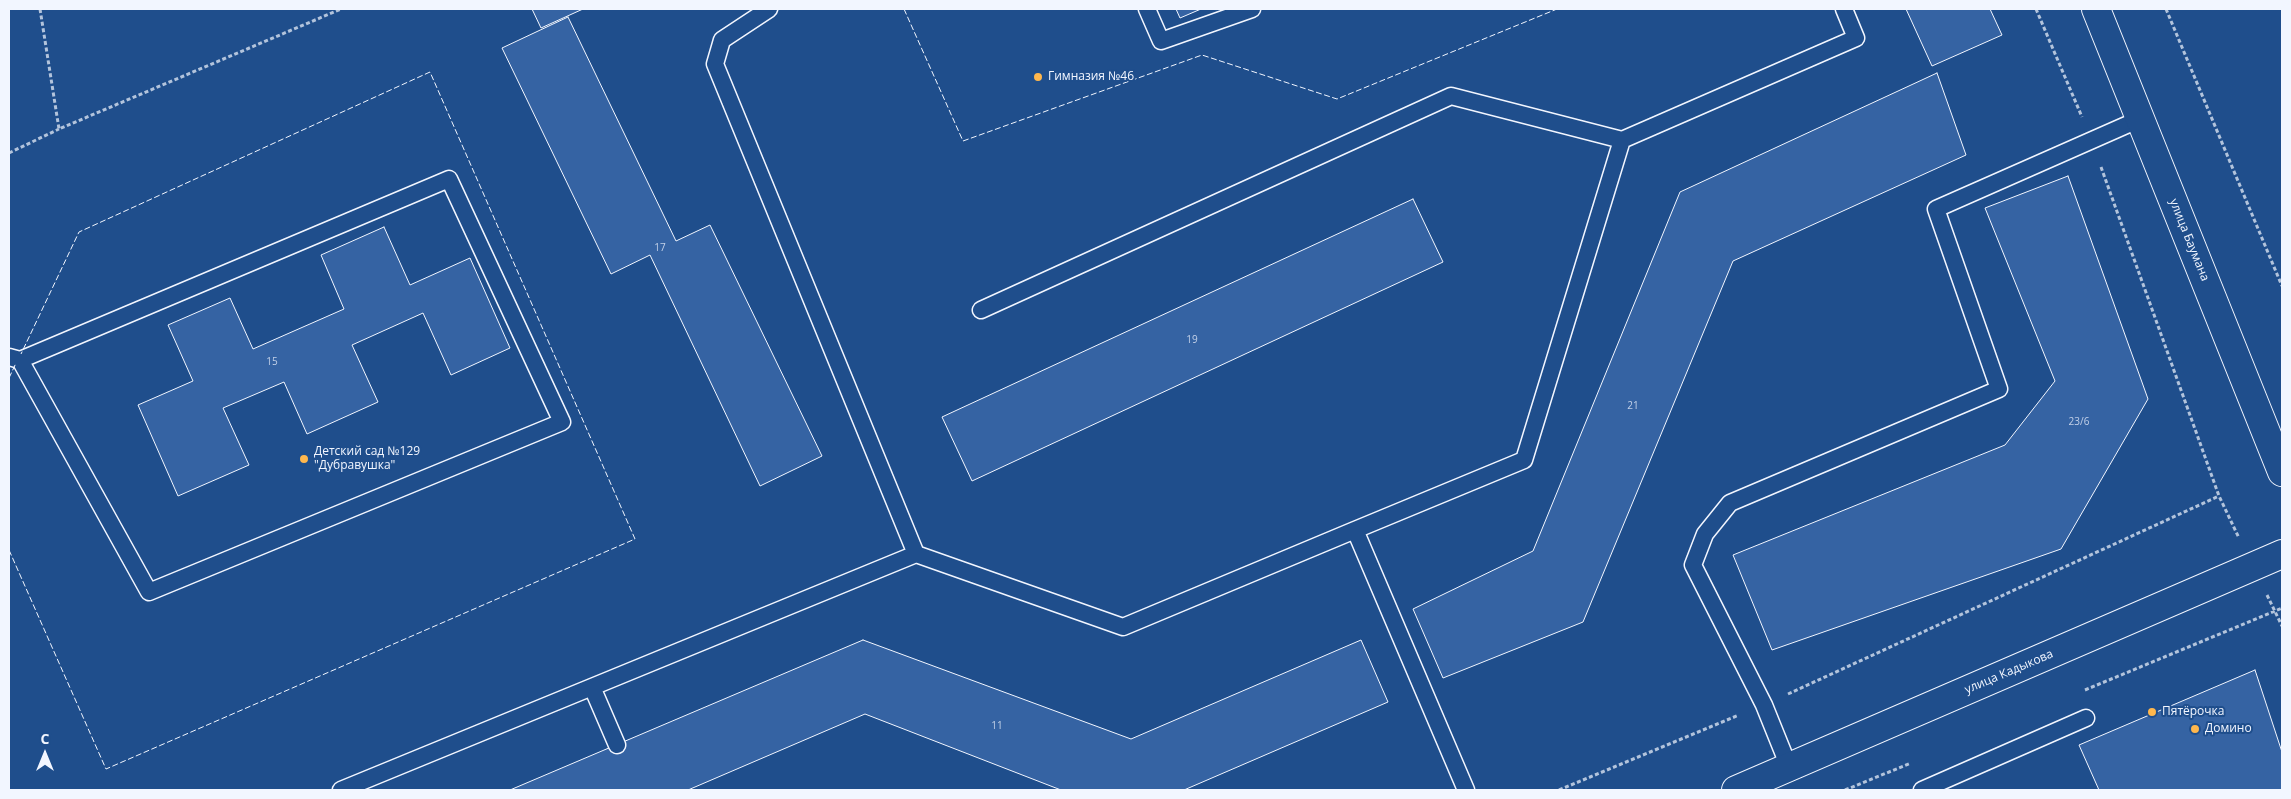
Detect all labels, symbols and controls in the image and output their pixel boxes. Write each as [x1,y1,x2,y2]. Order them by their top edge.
place label: Гимназия №46 [1048,70,1134,84]
marker: Гимназия №46 [1032,71,1044,83]
street label: улица Баумана [2166,197,2212,283]
house number: 17 [654,242,666,254]
house number: 19 [1186,334,1198,346]
house number: 15 [266,356,278,368]
house number: 21 [1627,400,1639,412]
house number: 23/6 [2069,416,2089,428]
place label: Детский сад №129 "Дубравушка" [314,445,420,473]
marker: Детский сад №129 "Дубравушка" [298,453,310,465]
street label: улица Кадыкова [1963,647,2055,697]
place label: Пятёрочка [2162,705,2224,719]
marker: Пятёрочка [2146,706,2158,718]
house number: 11 [991,720,1003,732]
place label: Домино [2205,722,2252,736]
marker: Домино [2189,723,2201,735]
north arrow [20,729,70,779]
text: С [41,729,49,748]

